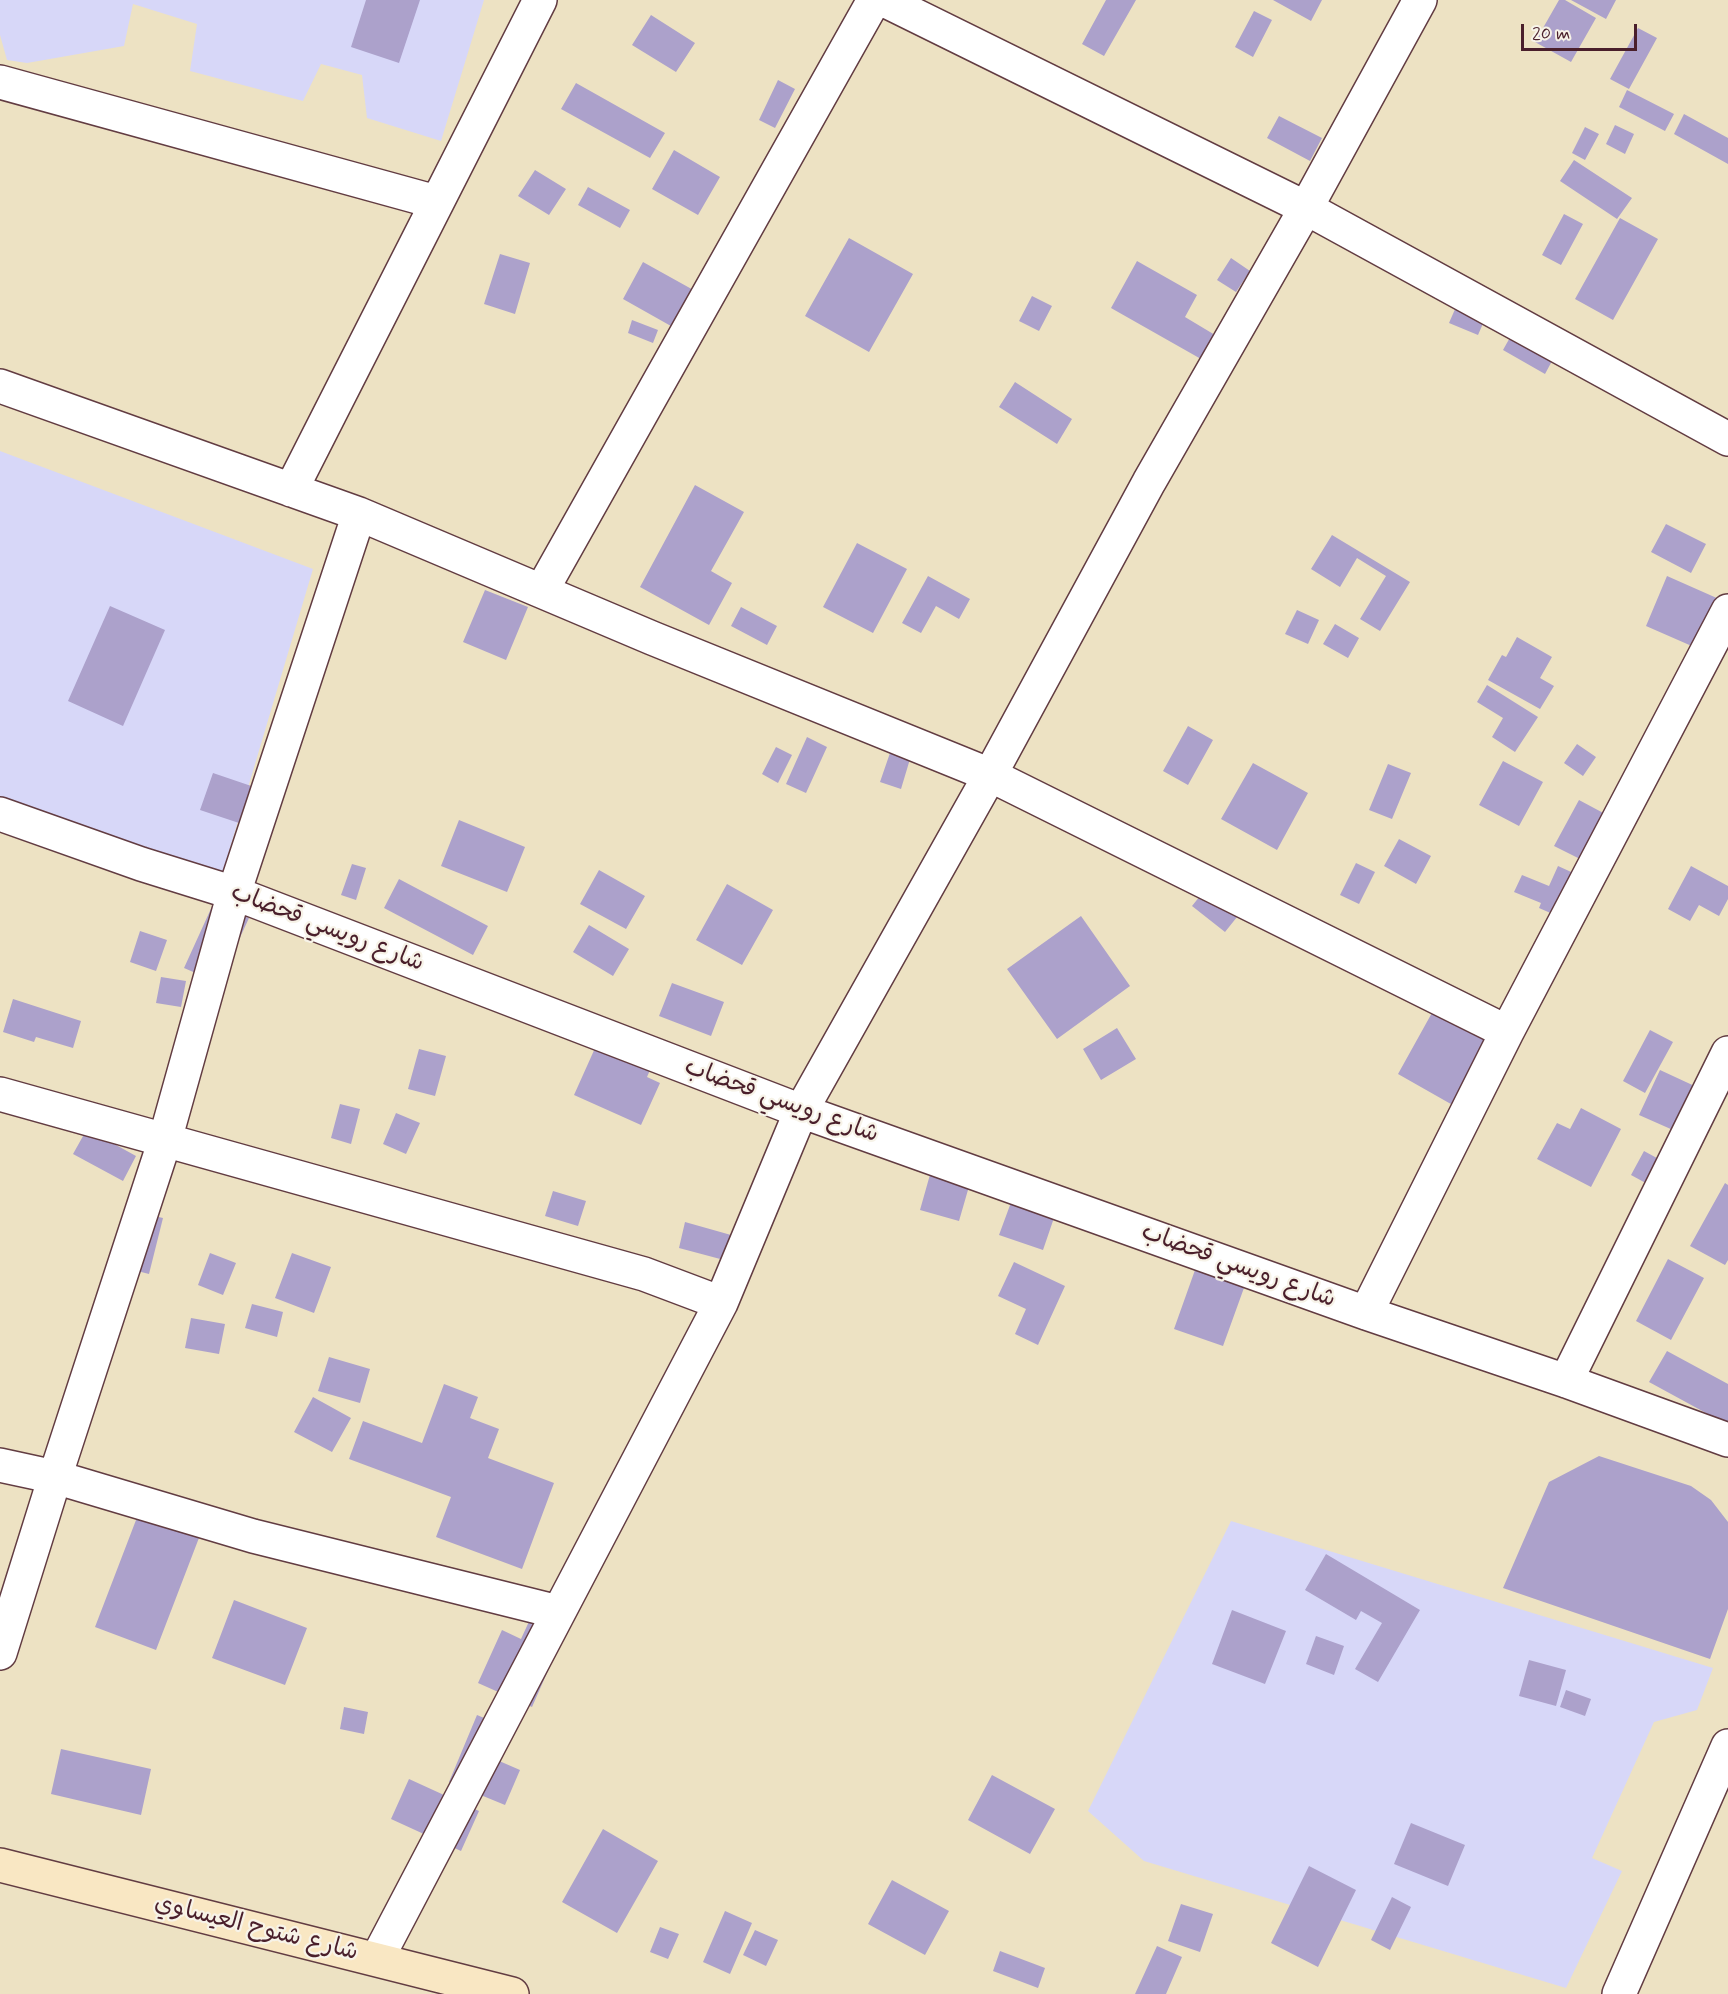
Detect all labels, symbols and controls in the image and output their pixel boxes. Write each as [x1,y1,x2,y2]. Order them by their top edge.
scale bar [1524,12,1640,50]
text: 20 m [1532,22,1570,46]
street label: شارع رويسي قحضاب [226,879,428,979]
street label: شارع رويسي قحضاب [680,1053,882,1151]
street label: شارع رويسي قحضاب [1137,1218,1339,1316]
street label: شارع شتوح العيساوي [151,1890,361,1968]

